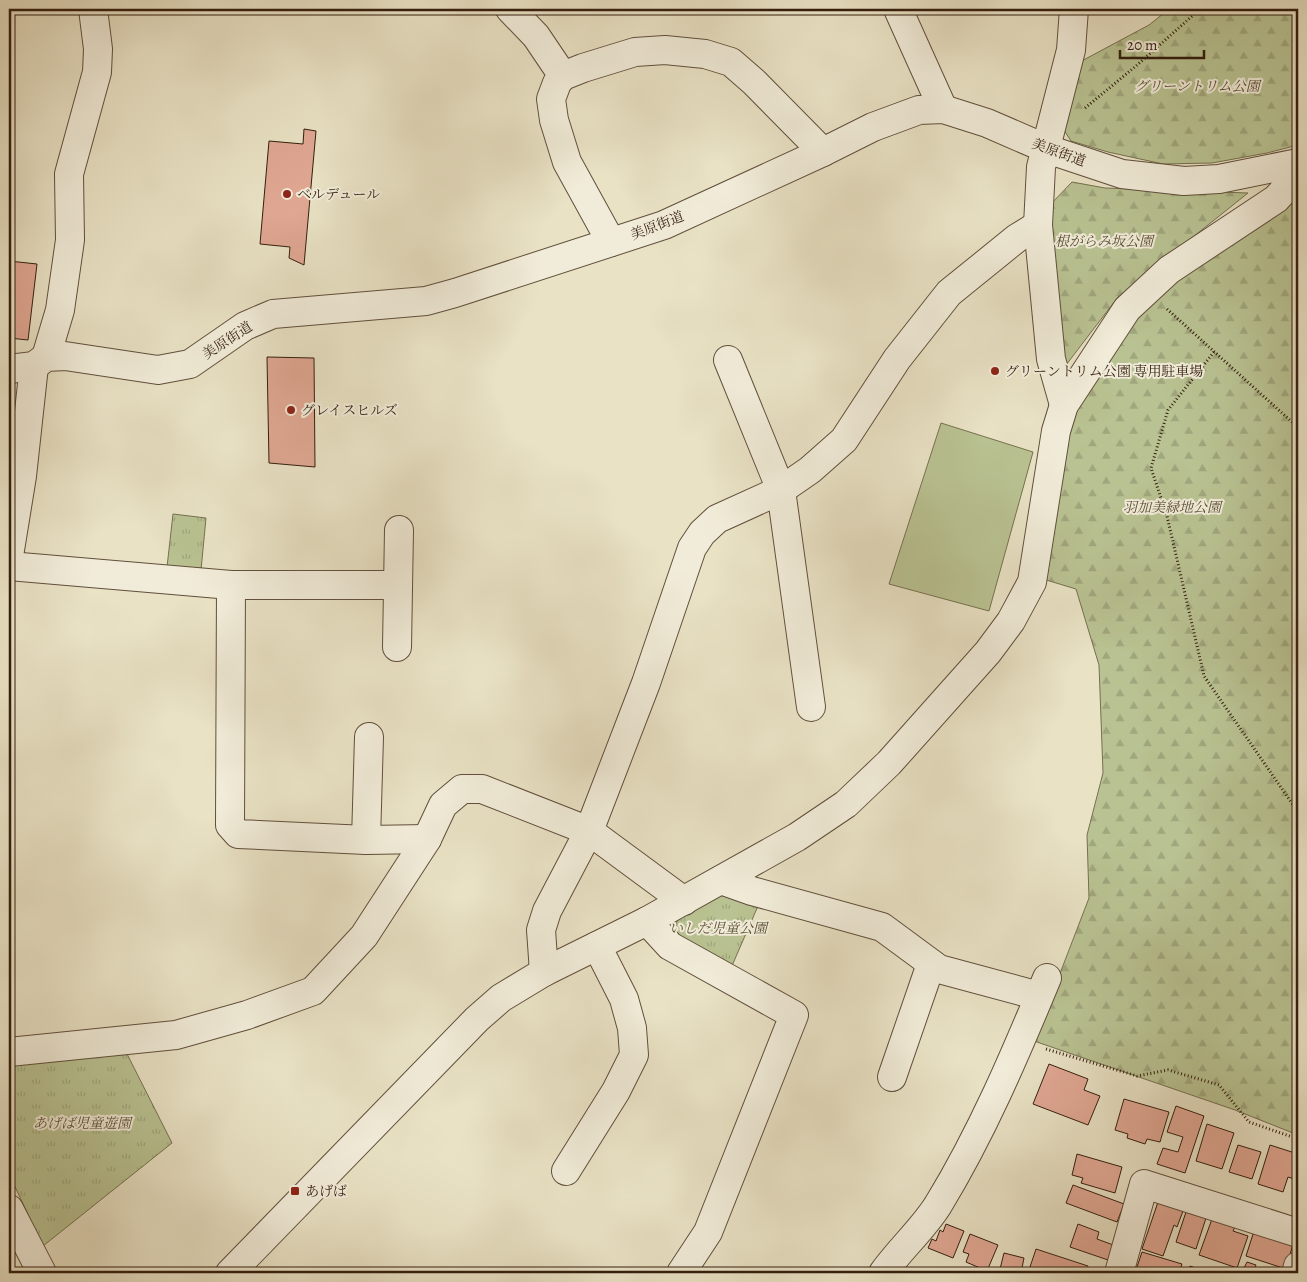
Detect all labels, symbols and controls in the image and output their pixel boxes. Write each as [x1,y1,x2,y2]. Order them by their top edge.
scale bar [1120,28,1203,60]
text: 20 m [1127,35,1158,55]
park label: グリーントリム公園 [1134,77,1262,96]
street label: 美原街道 [1029,134,1088,171]
place label: ベルデュール [297,185,380,204]
marker: ベルデュール [281,188,293,200]
street label: 美原街道 [628,207,687,244]
park label: 根がらみ坂公園 [1055,232,1155,251]
street label: 美原街道 [199,317,256,364]
place label: グリーントリム公園 専用駐車場 [1005,362,1204,381]
marker: グリーントリム公園 専用駐車場 [989,365,1001,377]
place label: グレイスヒルズ [301,401,398,420]
marker: グレイスヒルズ [285,404,297,416]
park label: 羽加美緑地公園 [1123,498,1223,517]
park label: いしだ児童公園 [669,919,769,938]
park label: あげば児童遊園 [33,1114,133,1133]
place label: あげば [305,1182,347,1201]
marker: あげば [289,1185,301,1197]

